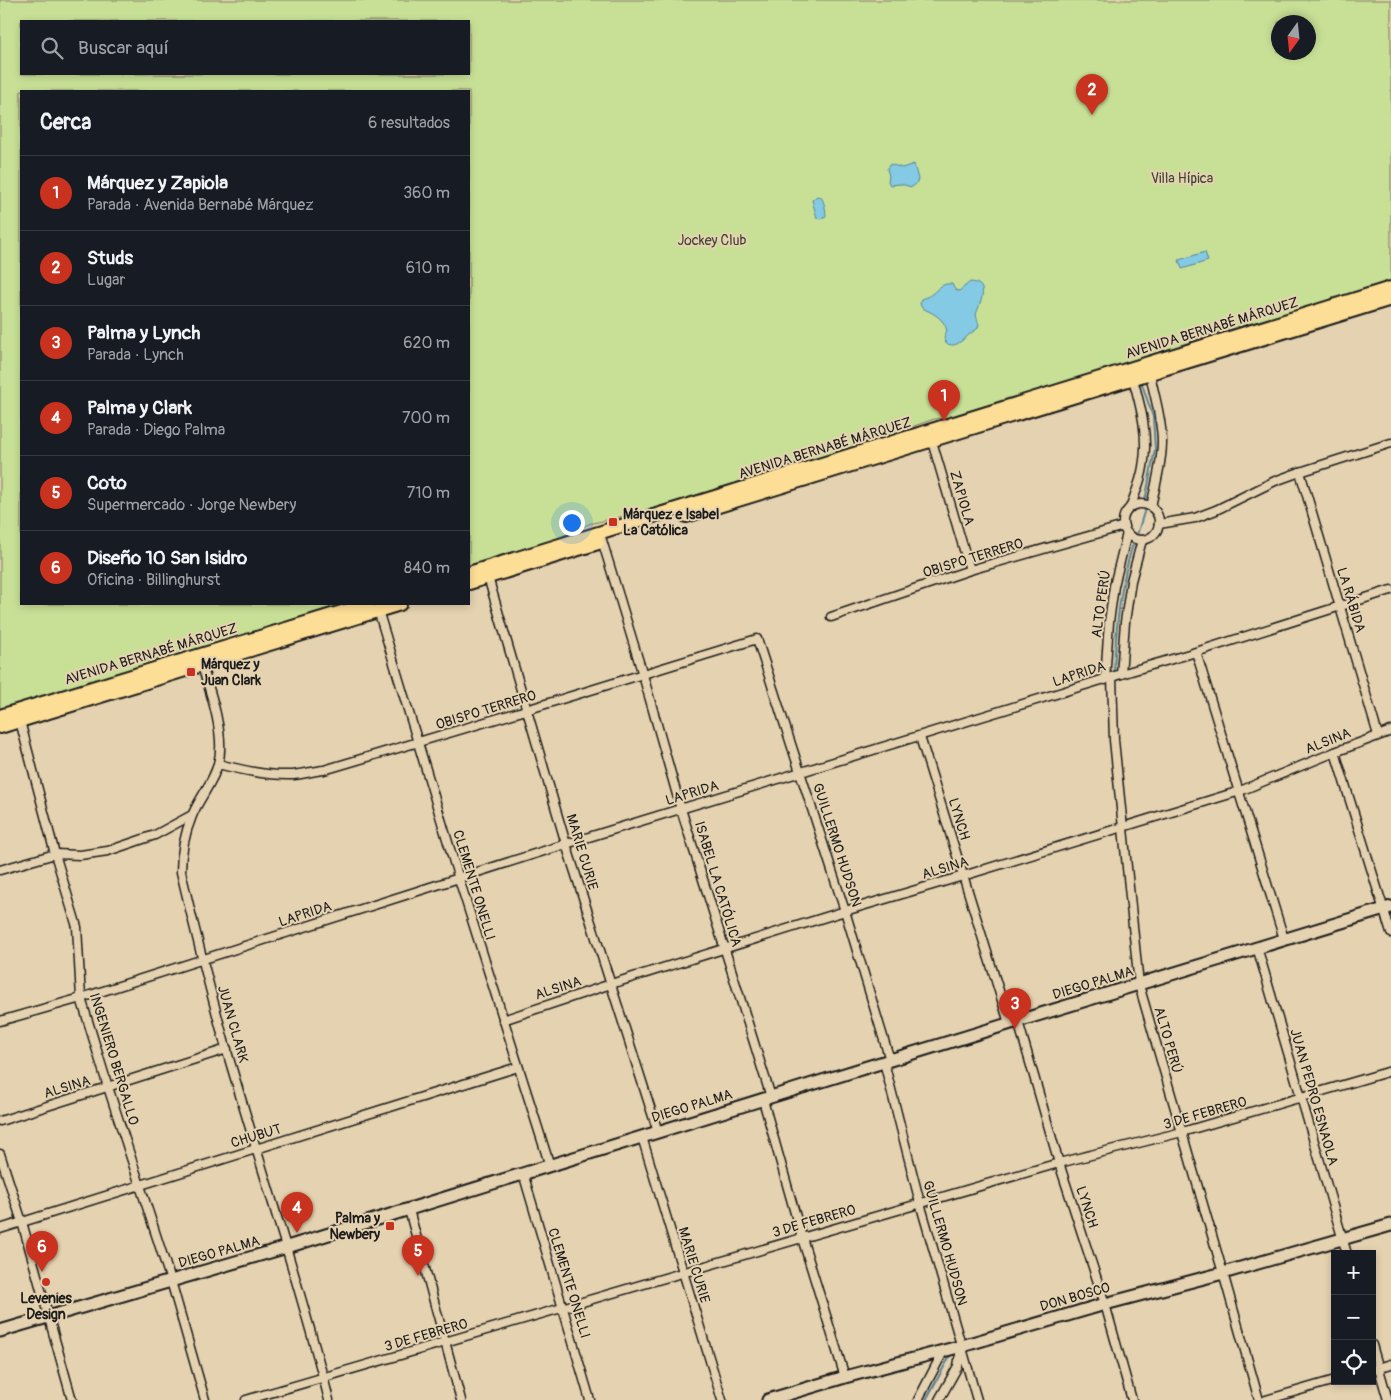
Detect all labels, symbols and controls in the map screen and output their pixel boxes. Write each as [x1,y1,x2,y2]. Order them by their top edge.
north arrow [1271,15,1316,60]
search box [20,20,470,75]
icon: search [38,34,66,62]
text: Buscar aquí [78,36,169,60]
pin: 2 [1076,74,1108,115]
text: Cerca [40,109,91,136]
text: 6 resultados [368,113,450,133]
park label: Villa Hípica [1151,170,1213,187]
text: Márquez y Zapiola [87,171,228,195]
text: 1 [53,183,59,203]
text: 360 m [403,183,450,203]
text: Parada · Avenida Bernabé Márquez [87,195,313,215]
park label: Jockey Club [678,232,747,249]
text: Studs [87,246,133,270]
text: 2 [52,258,60,278]
text: 610 m [406,258,450,278]
text: Lugar [87,270,125,290]
street label: AVENIDA BERNABÉ MÁRQUEZ [1123,292,1301,362]
text: Palma y Lynch [87,321,200,345]
text: 3 [52,333,60,353]
text: 620 m [403,333,450,353]
text: Parada · Lynch [87,345,184,365]
pin: 1 [928,380,960,421]
text: Palma y Clark [87,396,192,420]
text: 4 [51,408,61,428]
text: 700 m [402,408,450,428]
street label: AVENIDA BERNABÉ MÁRQUEZ [736,412,914,482]
text: Parada · Diego Palma [87,420,225,440]
street label: ZAPIOLA [946,469,978,527]
text: Coto [87,471,127,495]
text: 5 [52,483,60,503]
text: 710 m [407,483,450,503]
text: Supermercado · Jorge Newbery [87,495,296,515]
place label: Márquez e Isabel La Católica [623,506,719,539]
your location [559,510,585,536]
marker: Márquez e Isabel La Católica [607,516,619,528]
street label: OBISPO TERRERO [921,535,1025,581]
text: Diseño 10 San Isidro [87,546,247,570]
text: 6 [51,558,61,578]
text: 840 m [404,558,450,578]
street label: LA RÁBIDA [1333,565,1370,635]
street label: ALTO PERÚ [1088,569,1114,639]
text: Oficina · Billinghurst [87,570,220,590]
street label: AVENIDA BERNABÉ MÁRQUEZ [62,618,240,688]
place label: Márquez y Juan Clark [201,656,261,689]
street label: LAPRIDA [1050,657,1108,691]
marker: Márquez y Juan Clark [185,666,197,678]
street label: OBISPO TERRERO [434,687,538,733]
street label: ALSINA [1303,724,1353,758]
street label: LAPRIDA [663,777,721,809]
street label: GUILLERMO HUDSON [809,781,865,909]
street label: LYNCH [945,796,973,842]
street label: MARIE CURIE [562,812,602,892]
street label: ISABEL LA CATÓLICA [691,819,746,949]
street label: CLEMENTE ONELLI [449,828,499,942]
street label: ALSINA [920,853,970,883]
street label: LAPRIDA [276,897,334,931]
street label: DIEGO PALMA [1051,963,1135,1003]
street label: ALSINA [533,973,583,1003]
street label: JUAN CLARK [214,983,252,1065]
pin: 3 [999,988,1031,1029]
street label: INGENIERO BERGALLO [86,991,142,1127]
street label: ALTO PERÚ [1150,1005,1186,1075]
street label: JUAN PEDRO ESNAOLA [1286,1027,1342,1167]
street label: ALSINA [42,1072,92,1102]
street label: DIEGO PALMA [650,1086,734,1126]
street label: 3 DE FEBRERO [1161,1093,1249,1133]
street label: CHUBUT [229,1120,283,1152]
street label: GUILLERMO HUDSON [919,1179,971,1307]
street label: LYNCH [1072,1184,1102,1230]
pin: 4 [281,1192,313,1233]
street label: 3 DE FEBRERO [770,1201,858,1241]
place label: Palma y Newbery [329,1210,380,1243]
marker: Palma y Newbery [384,1220,396,1232]
street label: MARIE CURIE [674,1225,714,1305]
street label: CLEMENTE ONELLI [544,1226,594,1340]
pin: 6 [26,1231,58,1272]
street label: DIEGO PALMA [176,1232,262,1272]
pin: 5 [402,1235,434,1276]
map controls [1331,1250,1376,1385]
button: + [1331,1250,1376,1295]
marker: Levenies Design [40,1276,52,1288]
street label: DON BOSCO [1038,1279,1112,1315]
place label: Levenies Design [20,1290,72,1323]
button: − [1331,1295,1376,1340]
street label: 3 DE FEBRERO [382,1315,470,1355]
button: locate [1331,1340,1376,1385]

